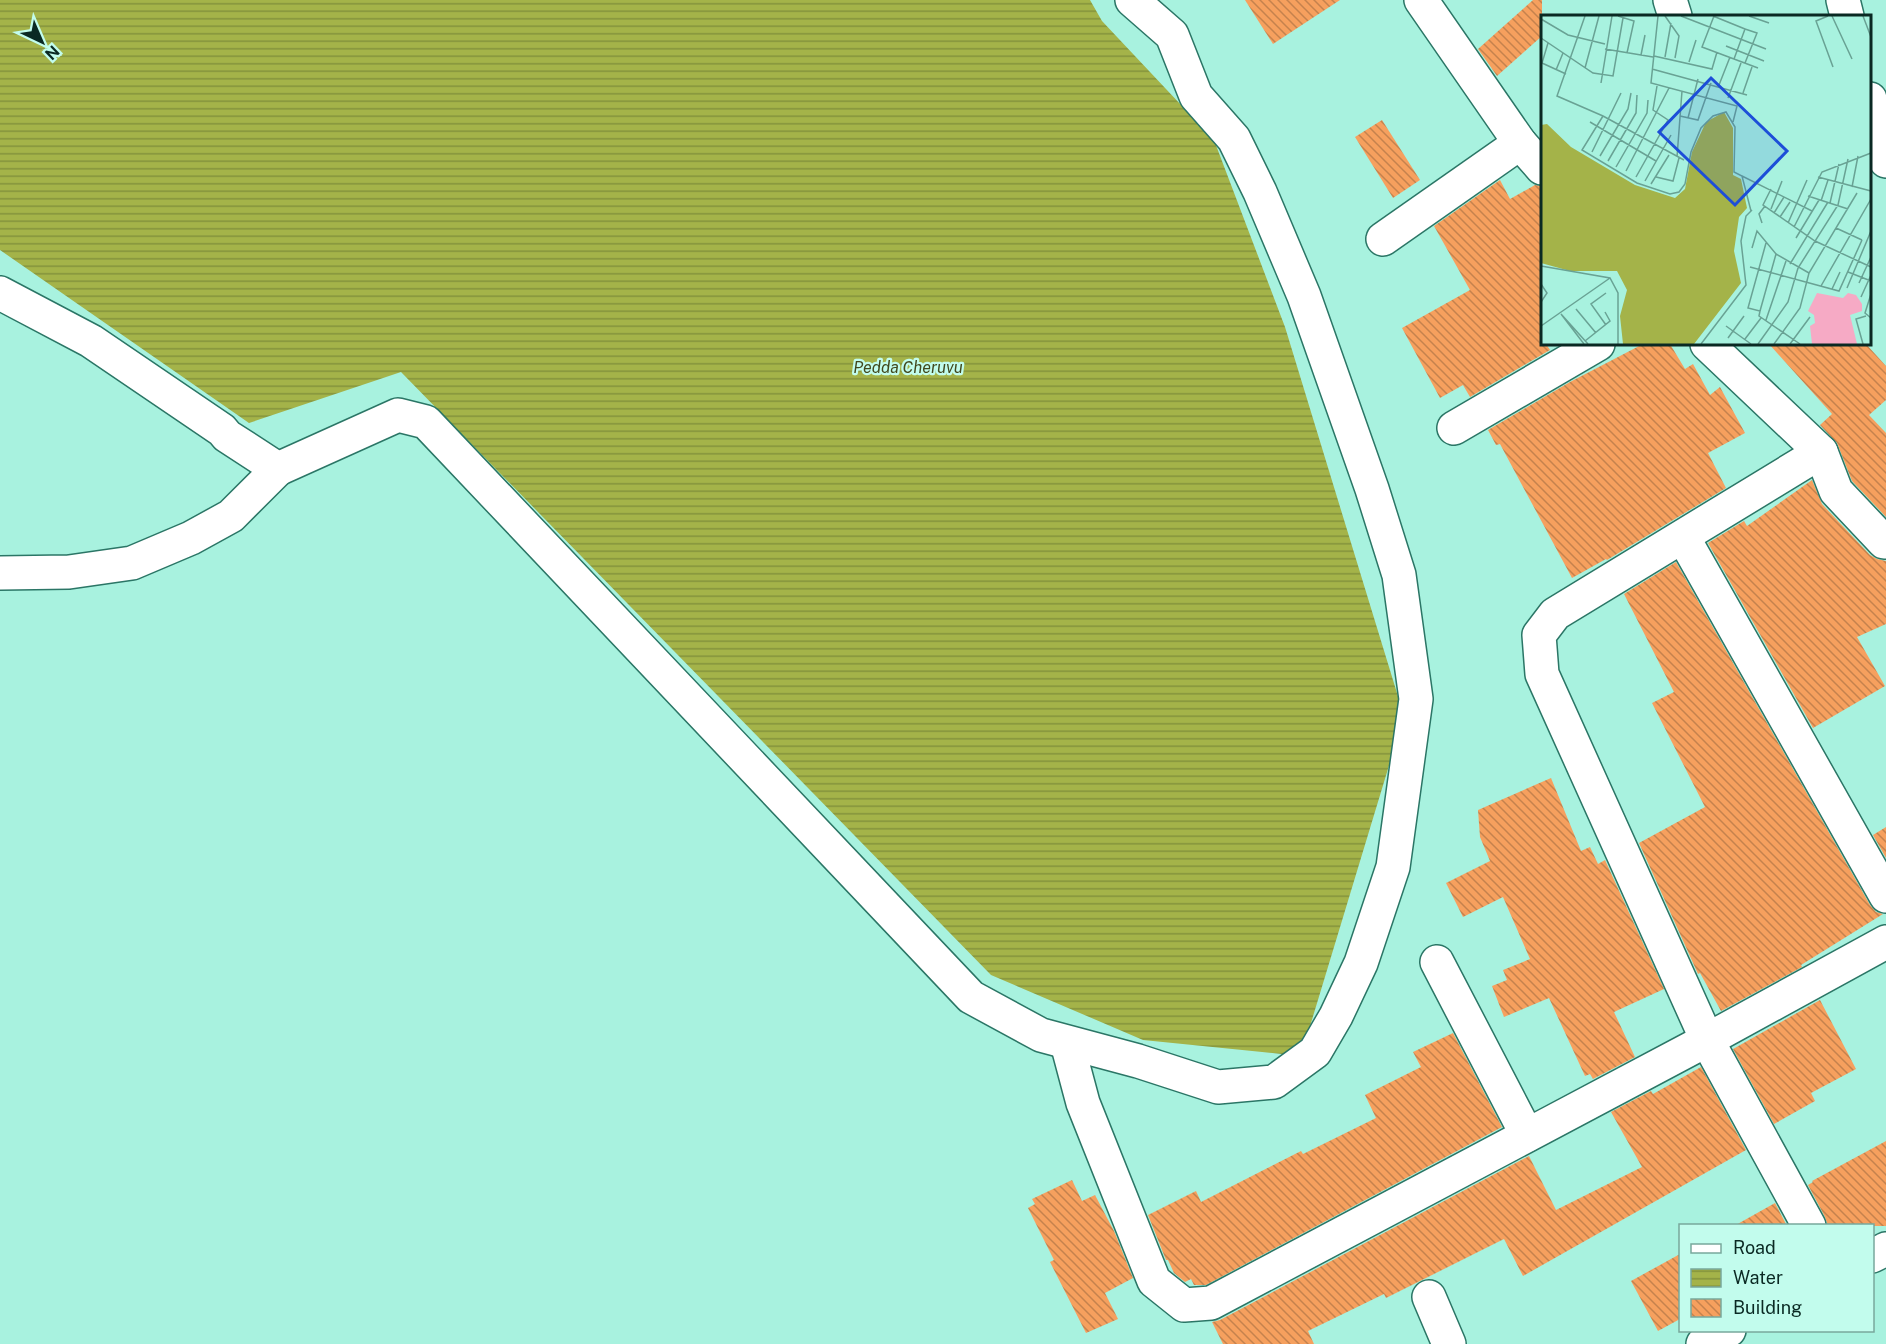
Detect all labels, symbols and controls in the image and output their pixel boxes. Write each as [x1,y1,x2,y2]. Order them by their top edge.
north arrow [12,12,72,72]
inset map [1541,15,1871,345]
text: N [41,41,63,64]
water label: Pedda Cheruvu [853,358,963,377]
legend [1679,1224,1874,1332]
text: Road [1733,1237,1776,1258]
text: Water [1733,1267,1783,1288]
text: Building [1733,1297,1802,1318]

